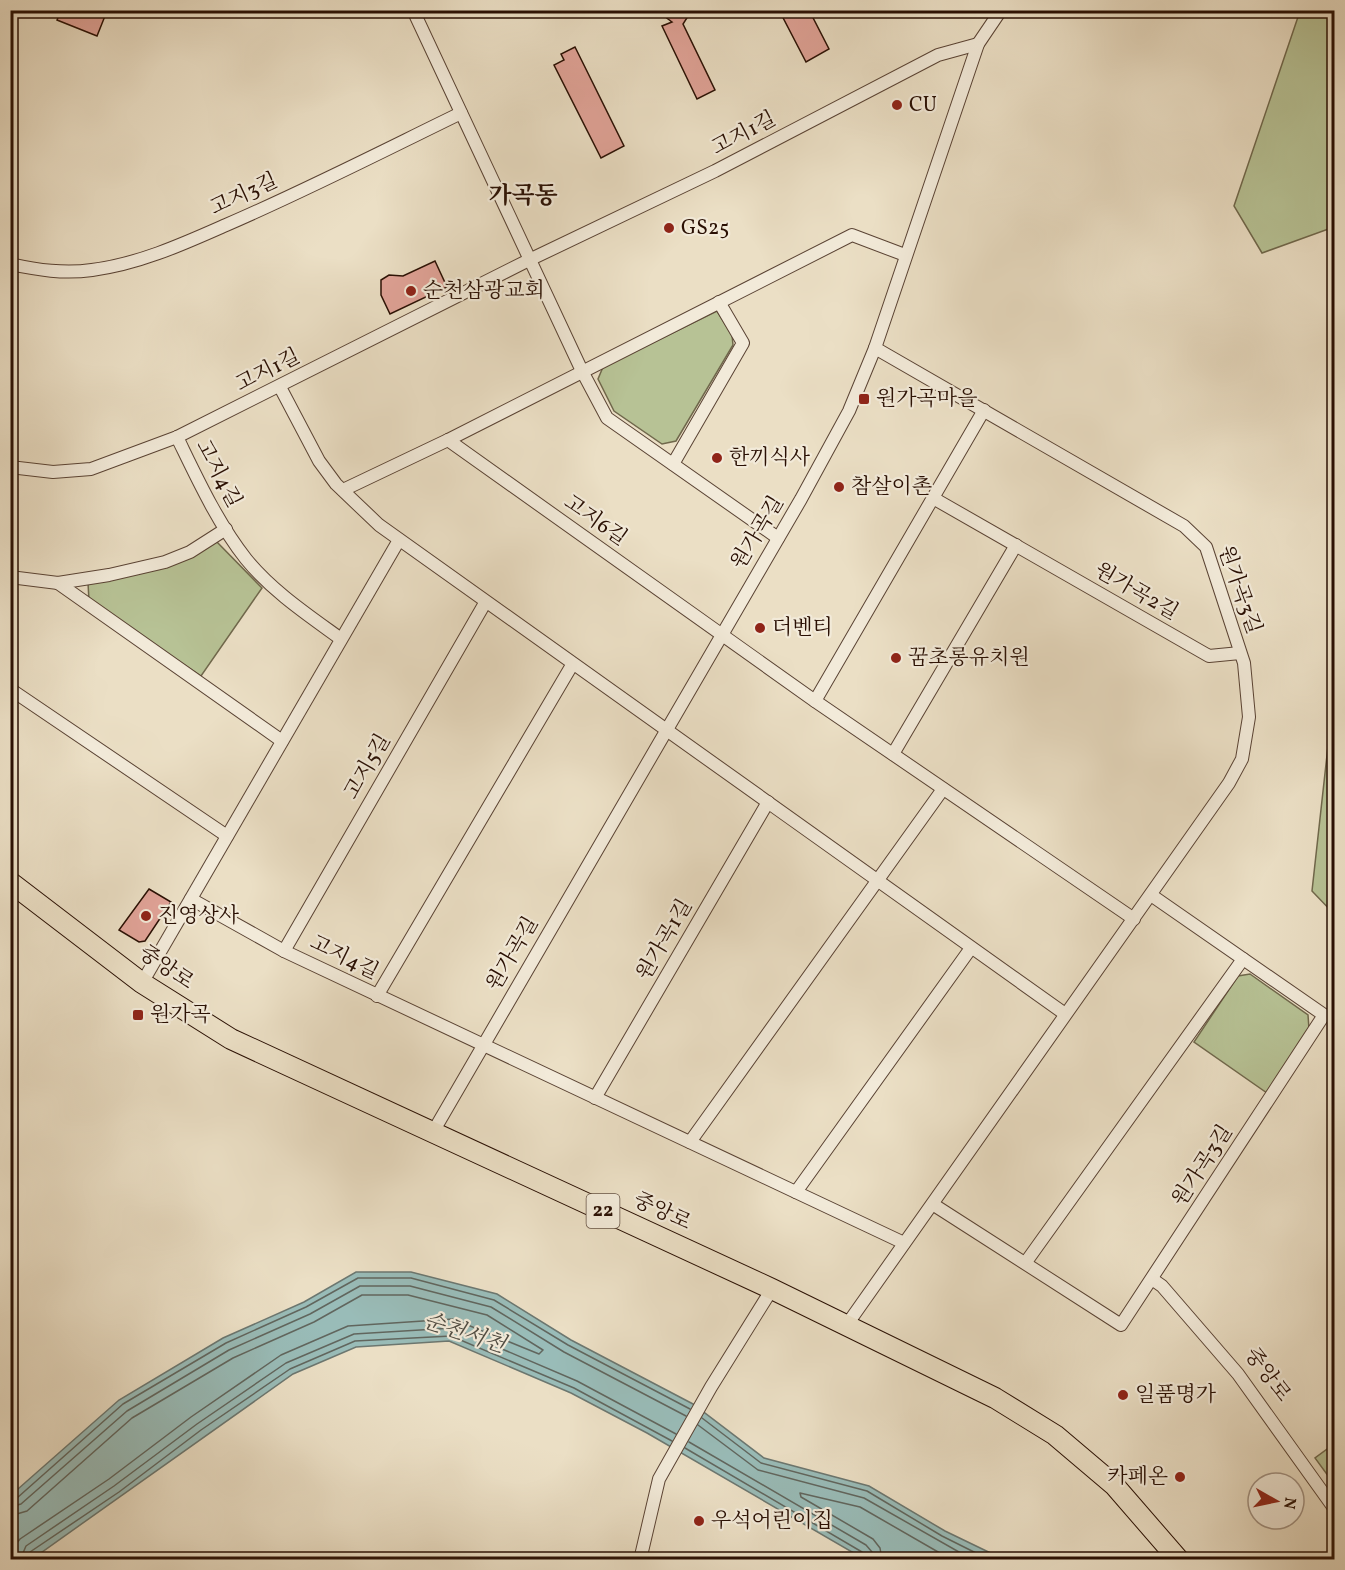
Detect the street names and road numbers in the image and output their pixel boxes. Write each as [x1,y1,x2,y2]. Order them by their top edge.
street label: 고지1길 [707,105,781,163]
street label: 고지3길 [205,167,283,223]
street label: 고지1길 [231,342,305,400]
street label: 고지4길 [188,435,248,513]
street label: 고지6길 [557,489,633,553]
street label: 원가곡길 [725,491,791,575]
street label: 원가곡3길 [1210,542,1268,638]
street label: 원가곡2길 [1089,556,1183,628]
street label: 고지5길 [338,729,398,805]
street label: 원가곡1길 [630,894,700,986]
street label: 원가곡길 [480,912,546,996]
street label: 고지4길 [305,929,383,987]
street label: 중앙로 [133,939,199,997]
street label: 원가곡3길 [1166,1120,1240,1212]
street label: 중앙로 [628,1186,696,1238]
road number: 22 [586,1194,620,1228]
street label: 중앙로 [1237,1342,1297,1408]

